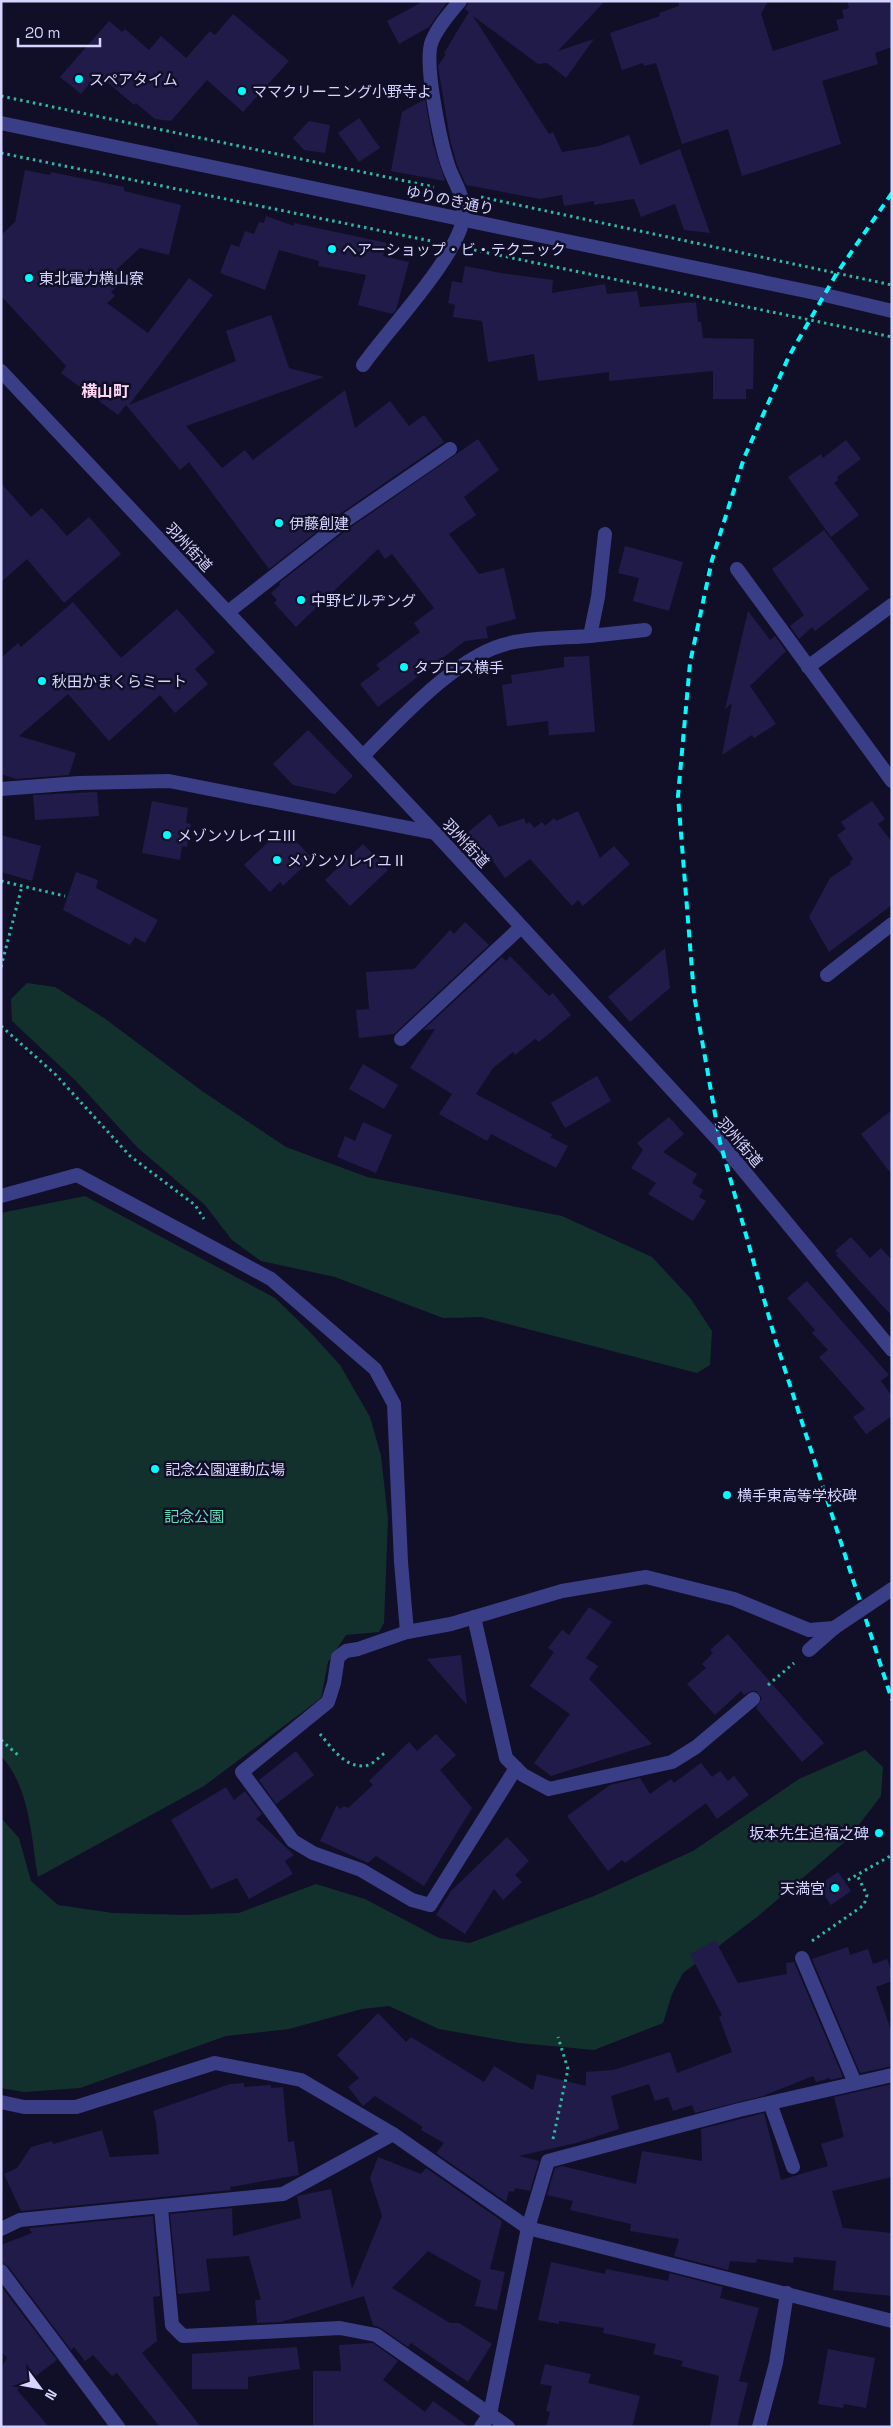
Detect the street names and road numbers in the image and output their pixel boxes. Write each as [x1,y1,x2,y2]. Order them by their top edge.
street label: ゆりのき通り [404,181,496,219]
street label: 羽州街道 [162,519,216,575]
street label: 羽州街道 [439,815,493,871]
street label: 羽州街道 [713,1113,767,1171]

